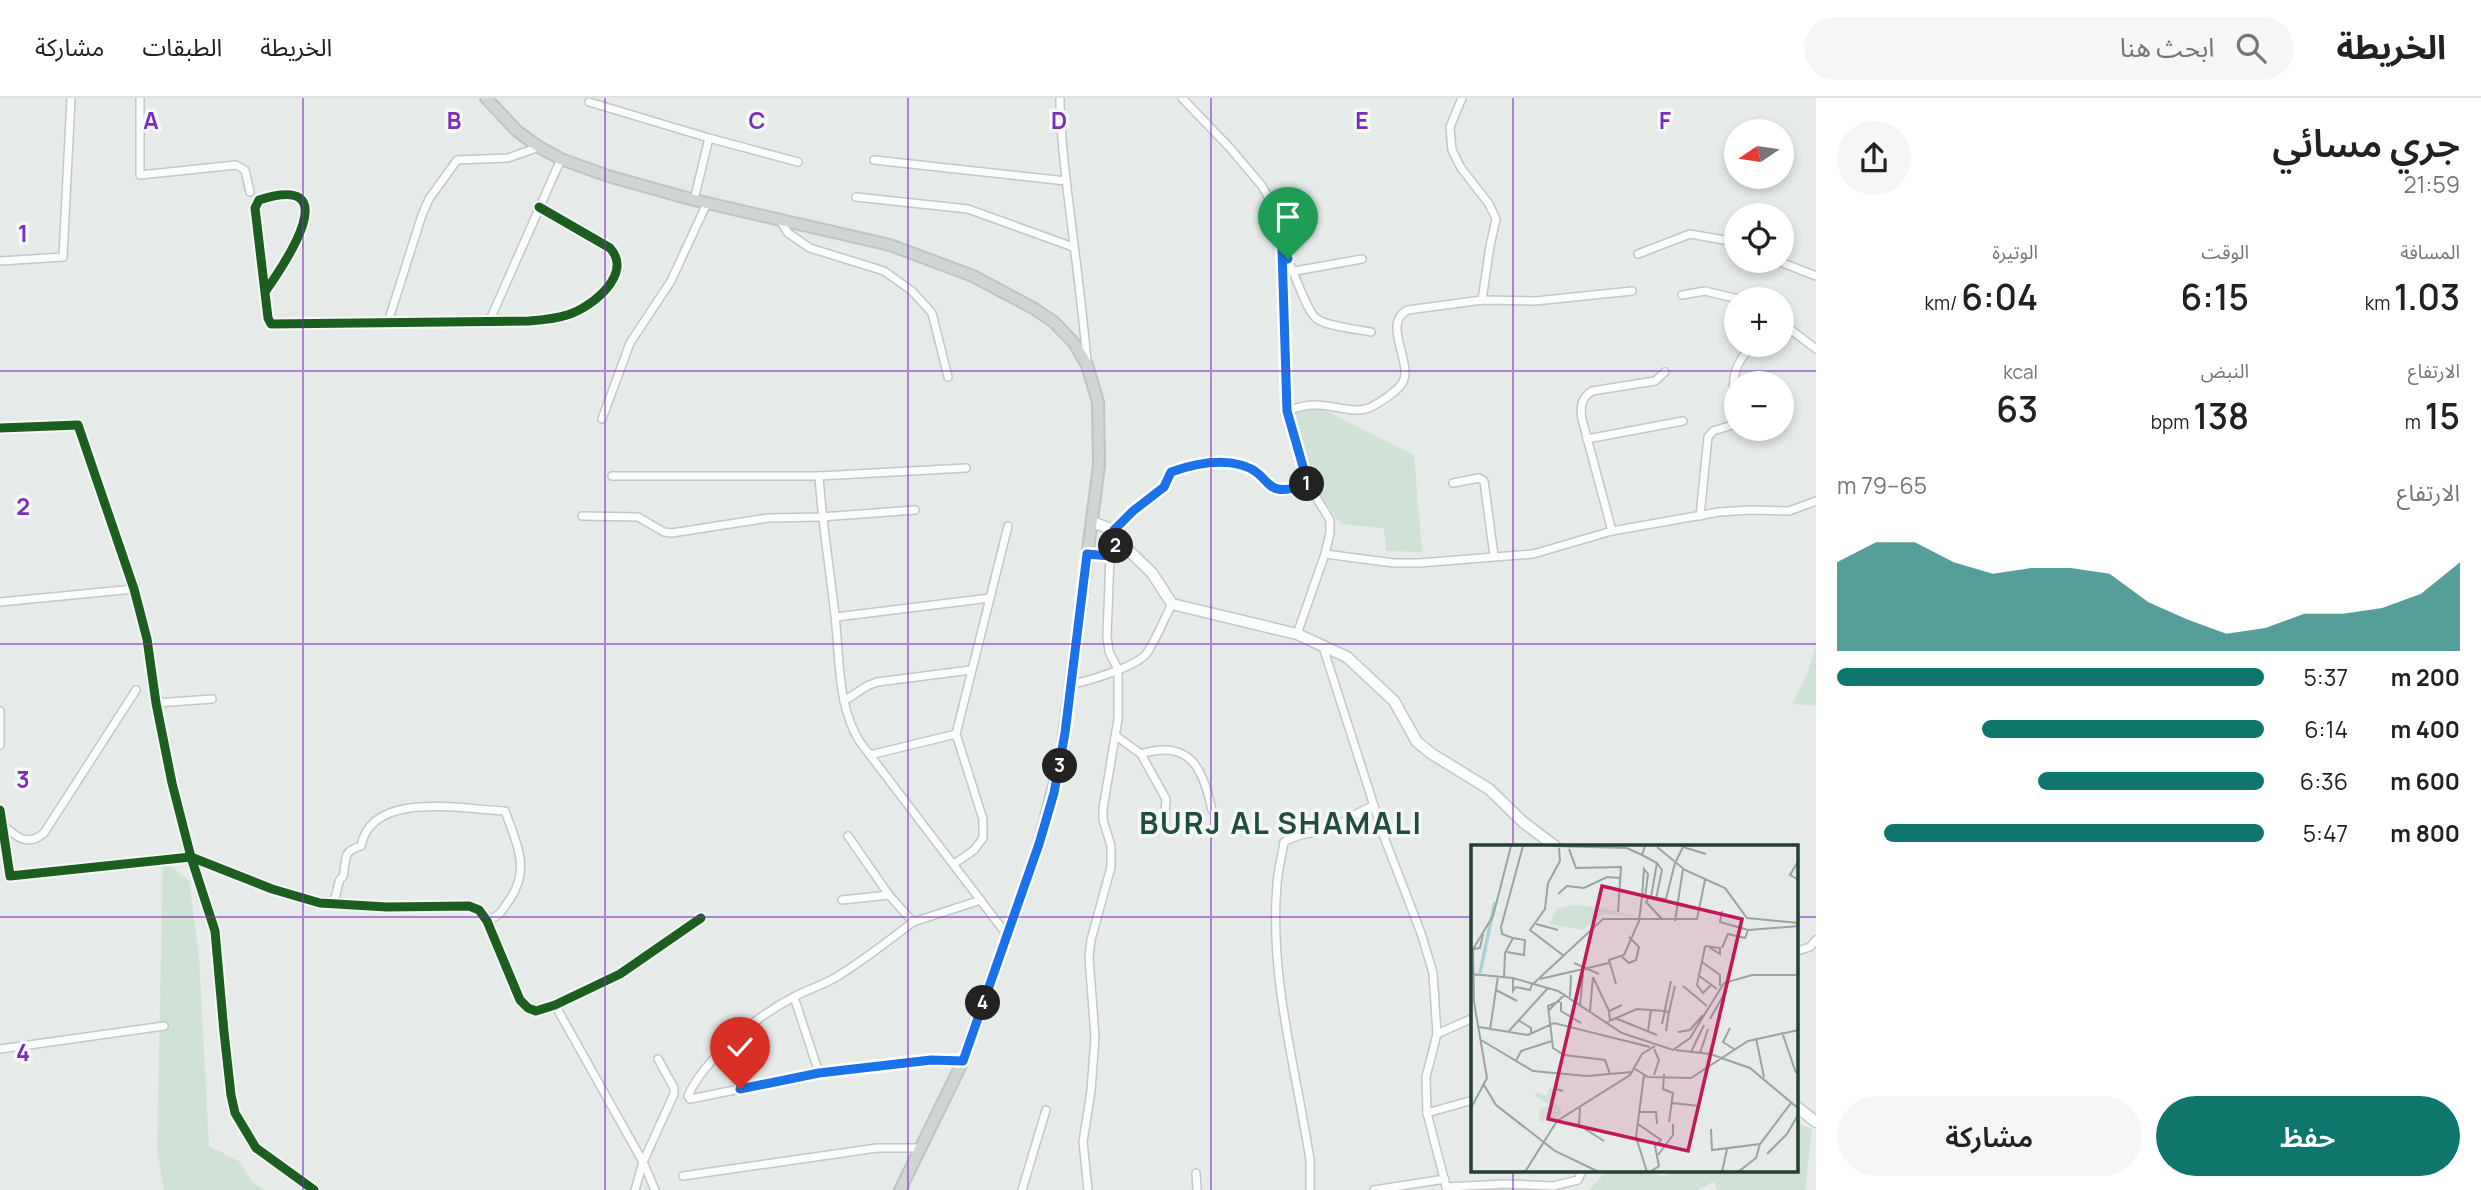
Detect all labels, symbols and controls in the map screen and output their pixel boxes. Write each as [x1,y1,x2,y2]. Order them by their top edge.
search box [1804,17,2294,80]
text: الخريطة [2336,24,2446,69]
text: ابحث هنا [2120,29,2214,65]
icon: search [2232,29,2270,67]
text: مشاركة [35,30,104,63]
text: الطبقات [142,30,222,63]
text: الخريطة [260,30,332,63]
text: A [143,104,159,136]
text: B [447,104,461,136]
text: C [749,104,766,136]
text: D [1051,104,1067,136]
text: E [1355,104,1369,136]
text: F [1659,104,1671,136]
text: جري مسائي [2272,116,2460,168]
north arrow [1724,119,1794,189]
map controls [1724,119,1794,441]
button: share [1837,121,1911,195]
text: 21:59 [2403,168,2460,200]
pin [1258,187,1318,259]
icon: arrive [1269,198,1307,236]
button: locate [1724,203,1794,273]
text: 1 [18,217,28,249]
text: الوتيرة [1992,239,2038,265]
text: الوقت [2201,239,2249,265]
text: المسافة [2400,239,2460,265]
text: 6:04 [1961,273,2038,321]
text: 6:15 [2181,273,2249,321]
text: 1.03 [2394,273,2460,321]
button: + [1724,287,1794,357]
text: /km [1924,290,1961,316]
text: km [2365,290,2394,316]
text: النبض [2201,358,2249,384]
text: الارتفاع [2408,358,2460,384]
text: kcal [2003,359,2038,385]
button: − [1724,371,1794,441]
text: 63 [1996,385,2038,433]
text: 138 [2193,392,2249,440]
text: 15 [2425,392,2460,440]
text: bpm [2151,409,2193,435]
text: m [2405,409,2425,435]
pin: 1 [1290,466,1324,502]
text: 65–79 m [1837,469,1927,501]
text: 1 [1302,470,1311,496]
text: الارتفاع [2397,476,2460,508]
text: 2 [16,490,30,522]
pin: 2 [1098,528,1134,564]
text: 2 [1110,532,1121,558]
text: 5:37 [2304,661,2348,693]
text: 200 m [2391,661,2460,693]
text: 6:14 [2304,713,2348,745]
text: 400 m [2390,713,2460,745]
pin: 3 [1042,748,1078,784]
text: 3 [1054,752,1065,778]
text: 3 [16,763,30,795]
text: 6:36 [2300,765,2348,797]
text: 600 m [2390,765,2460,797]
district label: BURJ AL SHAMALI [1139,802,1423,843]
text: 5:47 [2303,817,2348,849]
text: 800 m [2390,817,2460,849]
inset map [1471,845,1798,1172]
pin: 4 [965,986,1000,1020]
text: 4 [977,989,988,1015]
pin [710,1017,770,1089]
icon: check [721,1028,759,1066]
text: 4 [16,1036,30,1068]
button: مشاركة [1837,1096,2142,1176]
button: حفظ [2156,1096,2460,1176]

